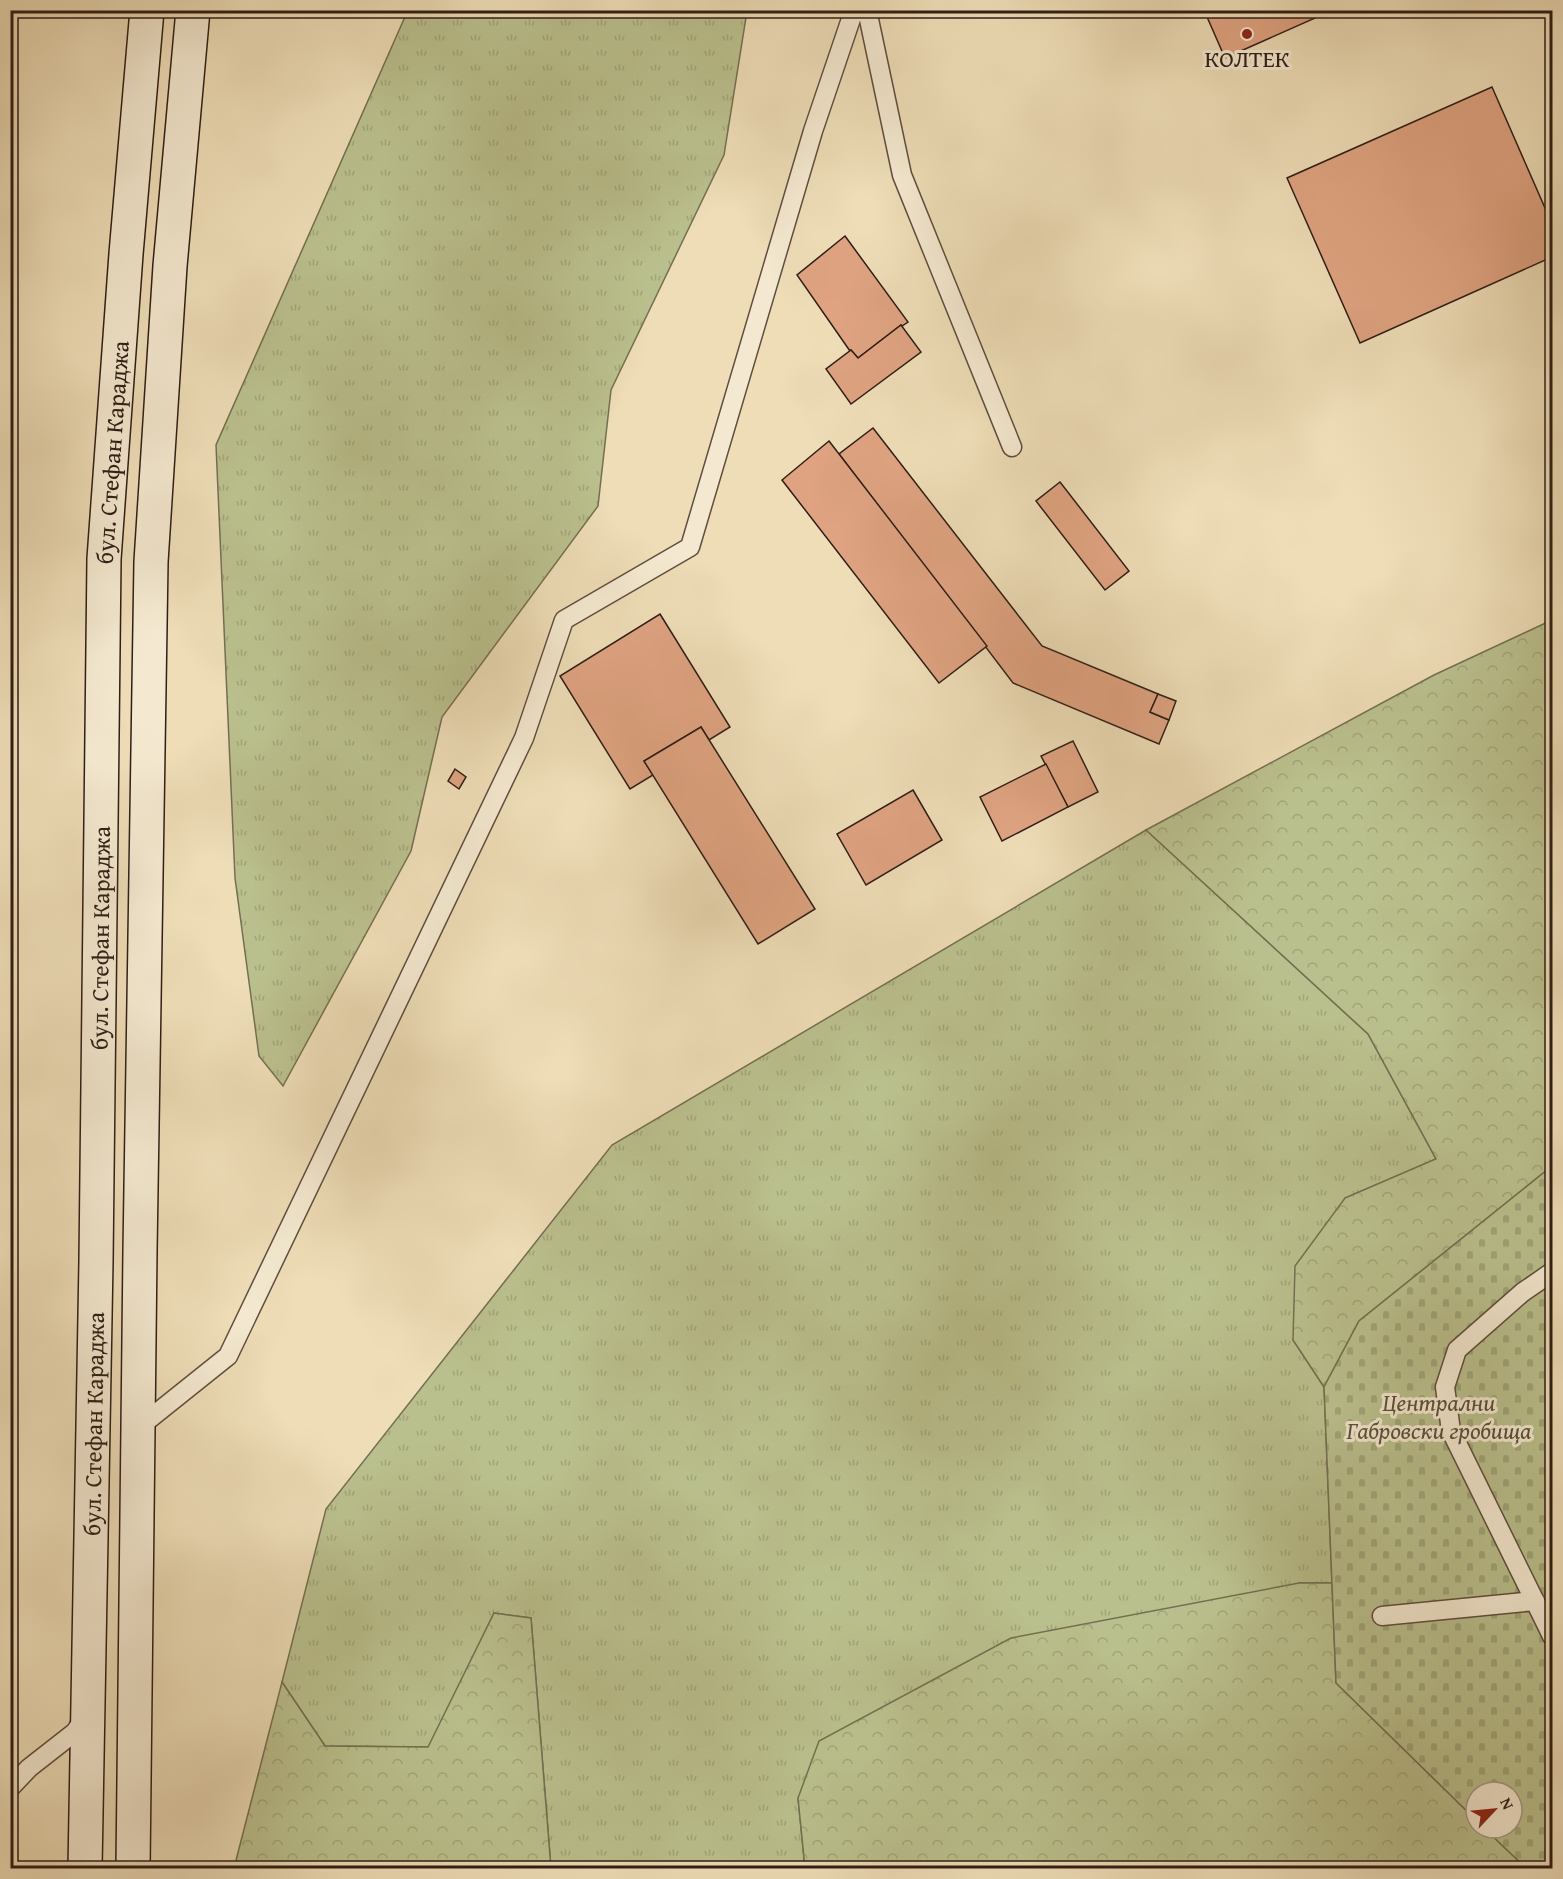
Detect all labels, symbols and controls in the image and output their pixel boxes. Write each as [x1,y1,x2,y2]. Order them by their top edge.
marker: КОЛТЕК [1240,27,1254,41]
place label: КОЛТЕК [1205,41,1290,76]
street label: бул. Стефан Караджа [86,339,137,565]
street label: бул. Стефан Караджа [81,825,118,1050]
street label: бул. Стефан Караджа [74,1311,113,1536]
park label: Централни Габровски гробища [1346,1385,1531,1448]
north arrow [1464,1780,1524,1840]
text: N [1494,1793,1521,1814]

